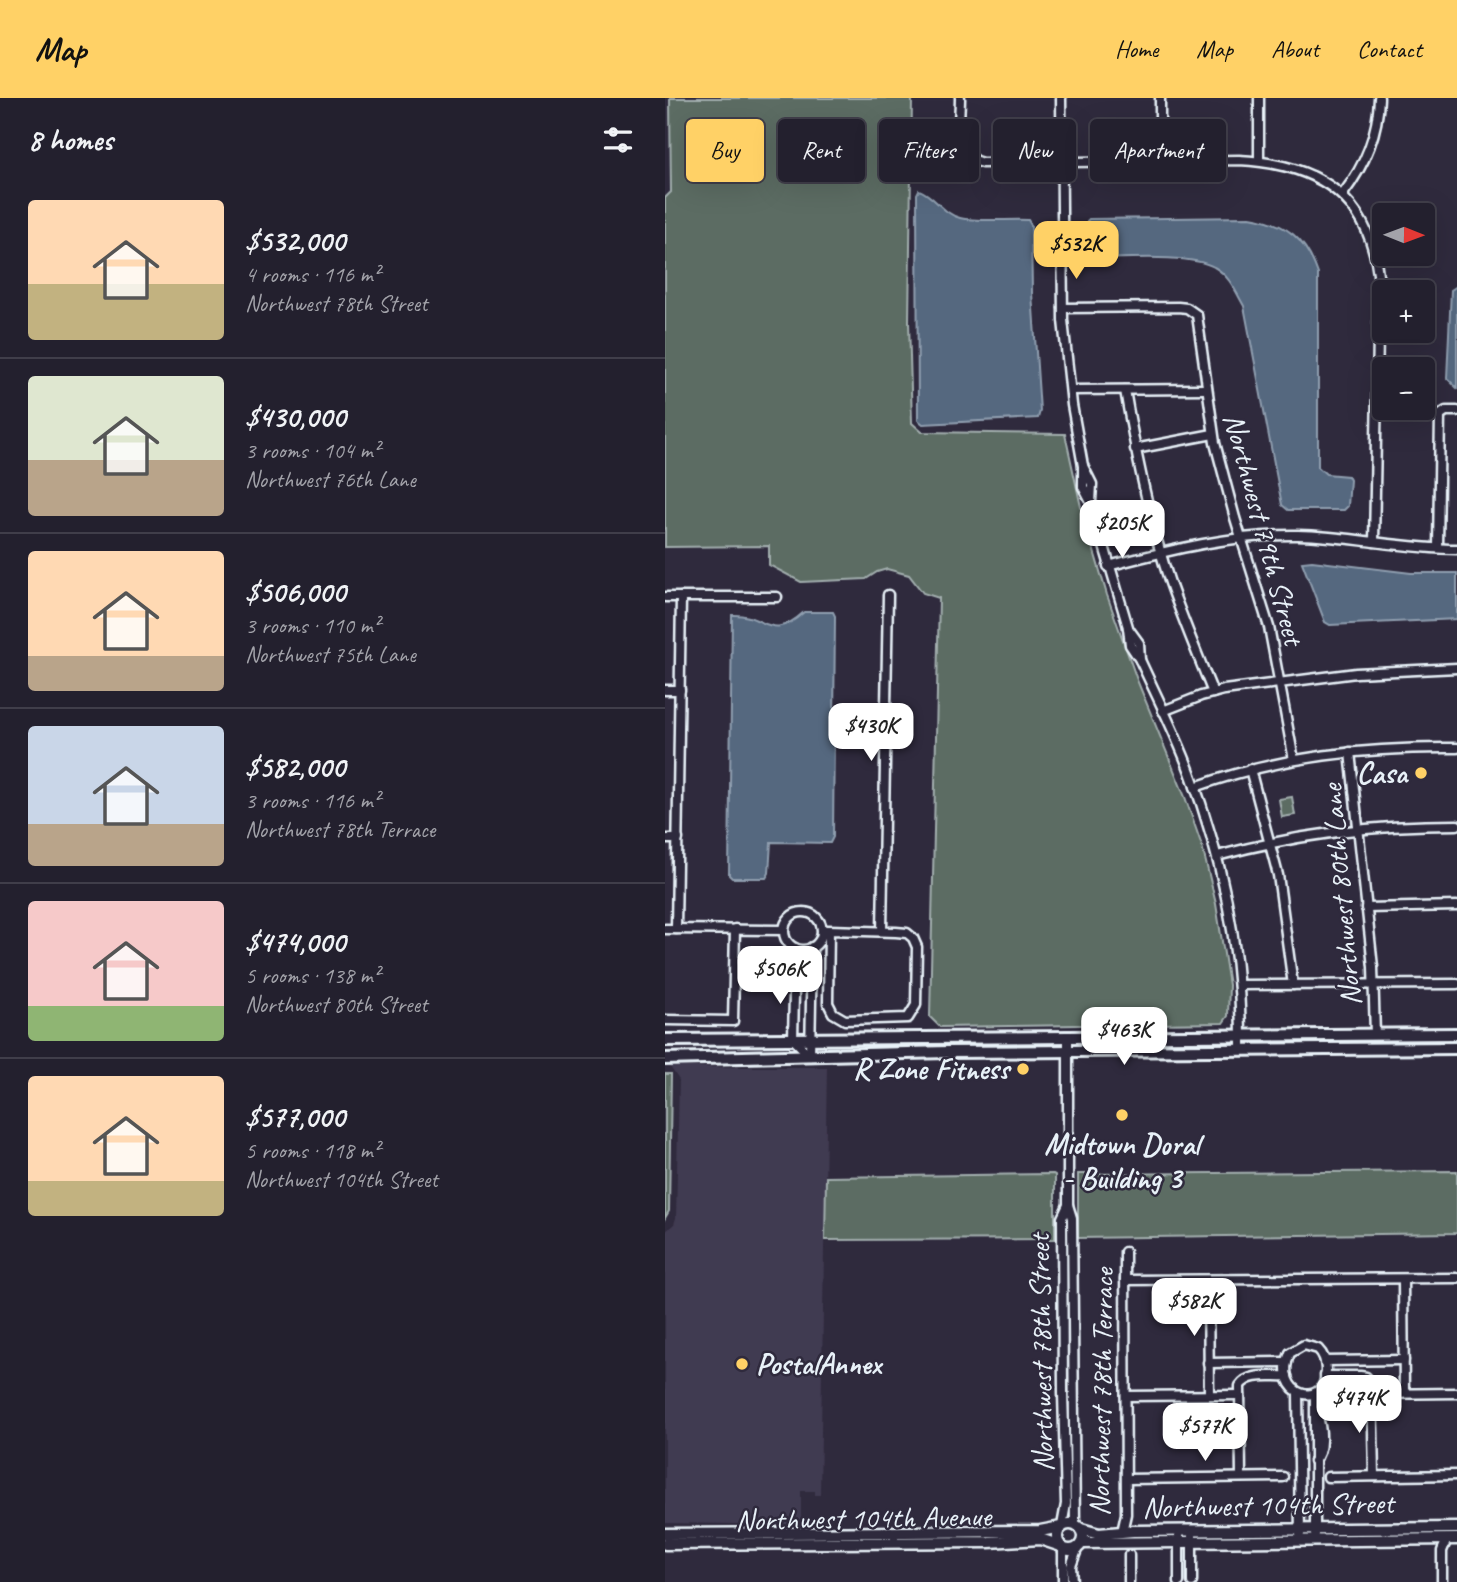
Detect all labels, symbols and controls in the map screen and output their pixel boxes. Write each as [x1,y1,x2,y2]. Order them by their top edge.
text: Map [35,28,86,70]
text: Home [1115,34,1158,64]
text: Map [1196,34,1233,64]
text: About [1271,34,1319,64]
text: Contact [1357,34,1422,64]
chip: Buy [686,119,764,182]
chip: Rent [778,119,865,182]
chip: Filters [879,119,979,182]
chip: New [993,119,1076,182]
chip: Apartment [1090,119,1226,182]
text: 8 homes [28,121,113,159]
icon: filters [599,121,637,159]
north arrow [1372,203,1435,266]
map controls [1372,203,1435,420]
text: $532,000 [245,222,345,260]
pin: $532K [1027,222,1125,281]
icon: home [84,228,168,312]
text: $532K [1050,229,1102,258]
text: 4 rooms · 116 m² [245,260,380,289]
button: + [1372,280,1435,343]
text: Northwest 78th Street [245,289,428,318]
button: − [1372,357,1435,420]
text: $430,000 [245,398,345,436]
icon: home [84,404,168,488]
street label: Northwest 79th Street [1215,409,1314,652]
text: 3 rooms · 104 m² [245,436,380,465]
text: Northwest 76th Lane [245,465,416,494]
pin: $205K [1073,500,1171,560]
text: $205K [1096,508,1148,537]
text: $506,000 [245,573,346,611]
icon: home [84,579,168,663]
text: 3 rooms · 110 m² [245,611,380,640]
text: Northwest 75th Lane [245,640,416,669]
pin: $430K [822,704,920,763]
text: $430K [844,711,898,740]
text: $582,000 [245,748,345,786]
icon: home [84,754,168,838]
place label: Casa [1357,754,1410,792]
marker: Casa [1413,765,1429,781]
street label: Northwest 80th Lane [1312,780,1370,1008]
text: 3 rooms · 116 m² [245,786,380,815]
text: Northwest 78th Terrace [245,815,435,844]
text: $474,000 [245,923,345,961]
icon: home [84,929,168,1013]
pin: $506K [731,946,829,1006]
text: $506K [753,954,807,983]
text: 5 rooms · 138 m² [245,961,380,990]
text: Northwest 80th Street [245,990,428,1019]
pin: $463K [1075,1007,1173,1067]
text: $463K [1097,1015,1151,1044]
place label: R Zone Fitness [853,1050,1012,1088]
marker: R Zone Fitness [1015,1061,1031,1077]
text: $577,000 [245,1098,345,1136]
icon: home [84,1104,168,1188]
marker: Midtown Doral - Building 3 [1114,1107,1130,1123]
place label: Midtown Doral - Building 3 [1044,1125,1205,1197]
text: 5 rooms · 118 m² [245,1136,380,1165]
text: Northwest 104th Street [245,1165,438,1194]
street label: Northwest 78th Street [1020,1231,1062,1472]
street label: Northwest 78th Terrace [1080,1265,1122,1516]
pin: $582K [1145,1278,1243,1338]
text: $582K [1168,1286,1220,1315]
place label: PostalAnnex [756,1345,884,1383]
marker: PostalAnnex [734,1356,750,1372]
pin: $474K [1310,1376,1408,1435]
text: $474K [1333,1383,1386,1412]
pin: $577K [1156,1404,1254,1463]
text: $577K [1179,1411,1231,1440]
street label: Northwest 104th Street [1142,1484,1397,1526]
street label: Northwest 104th Avenue [735,1497,994,1539]

